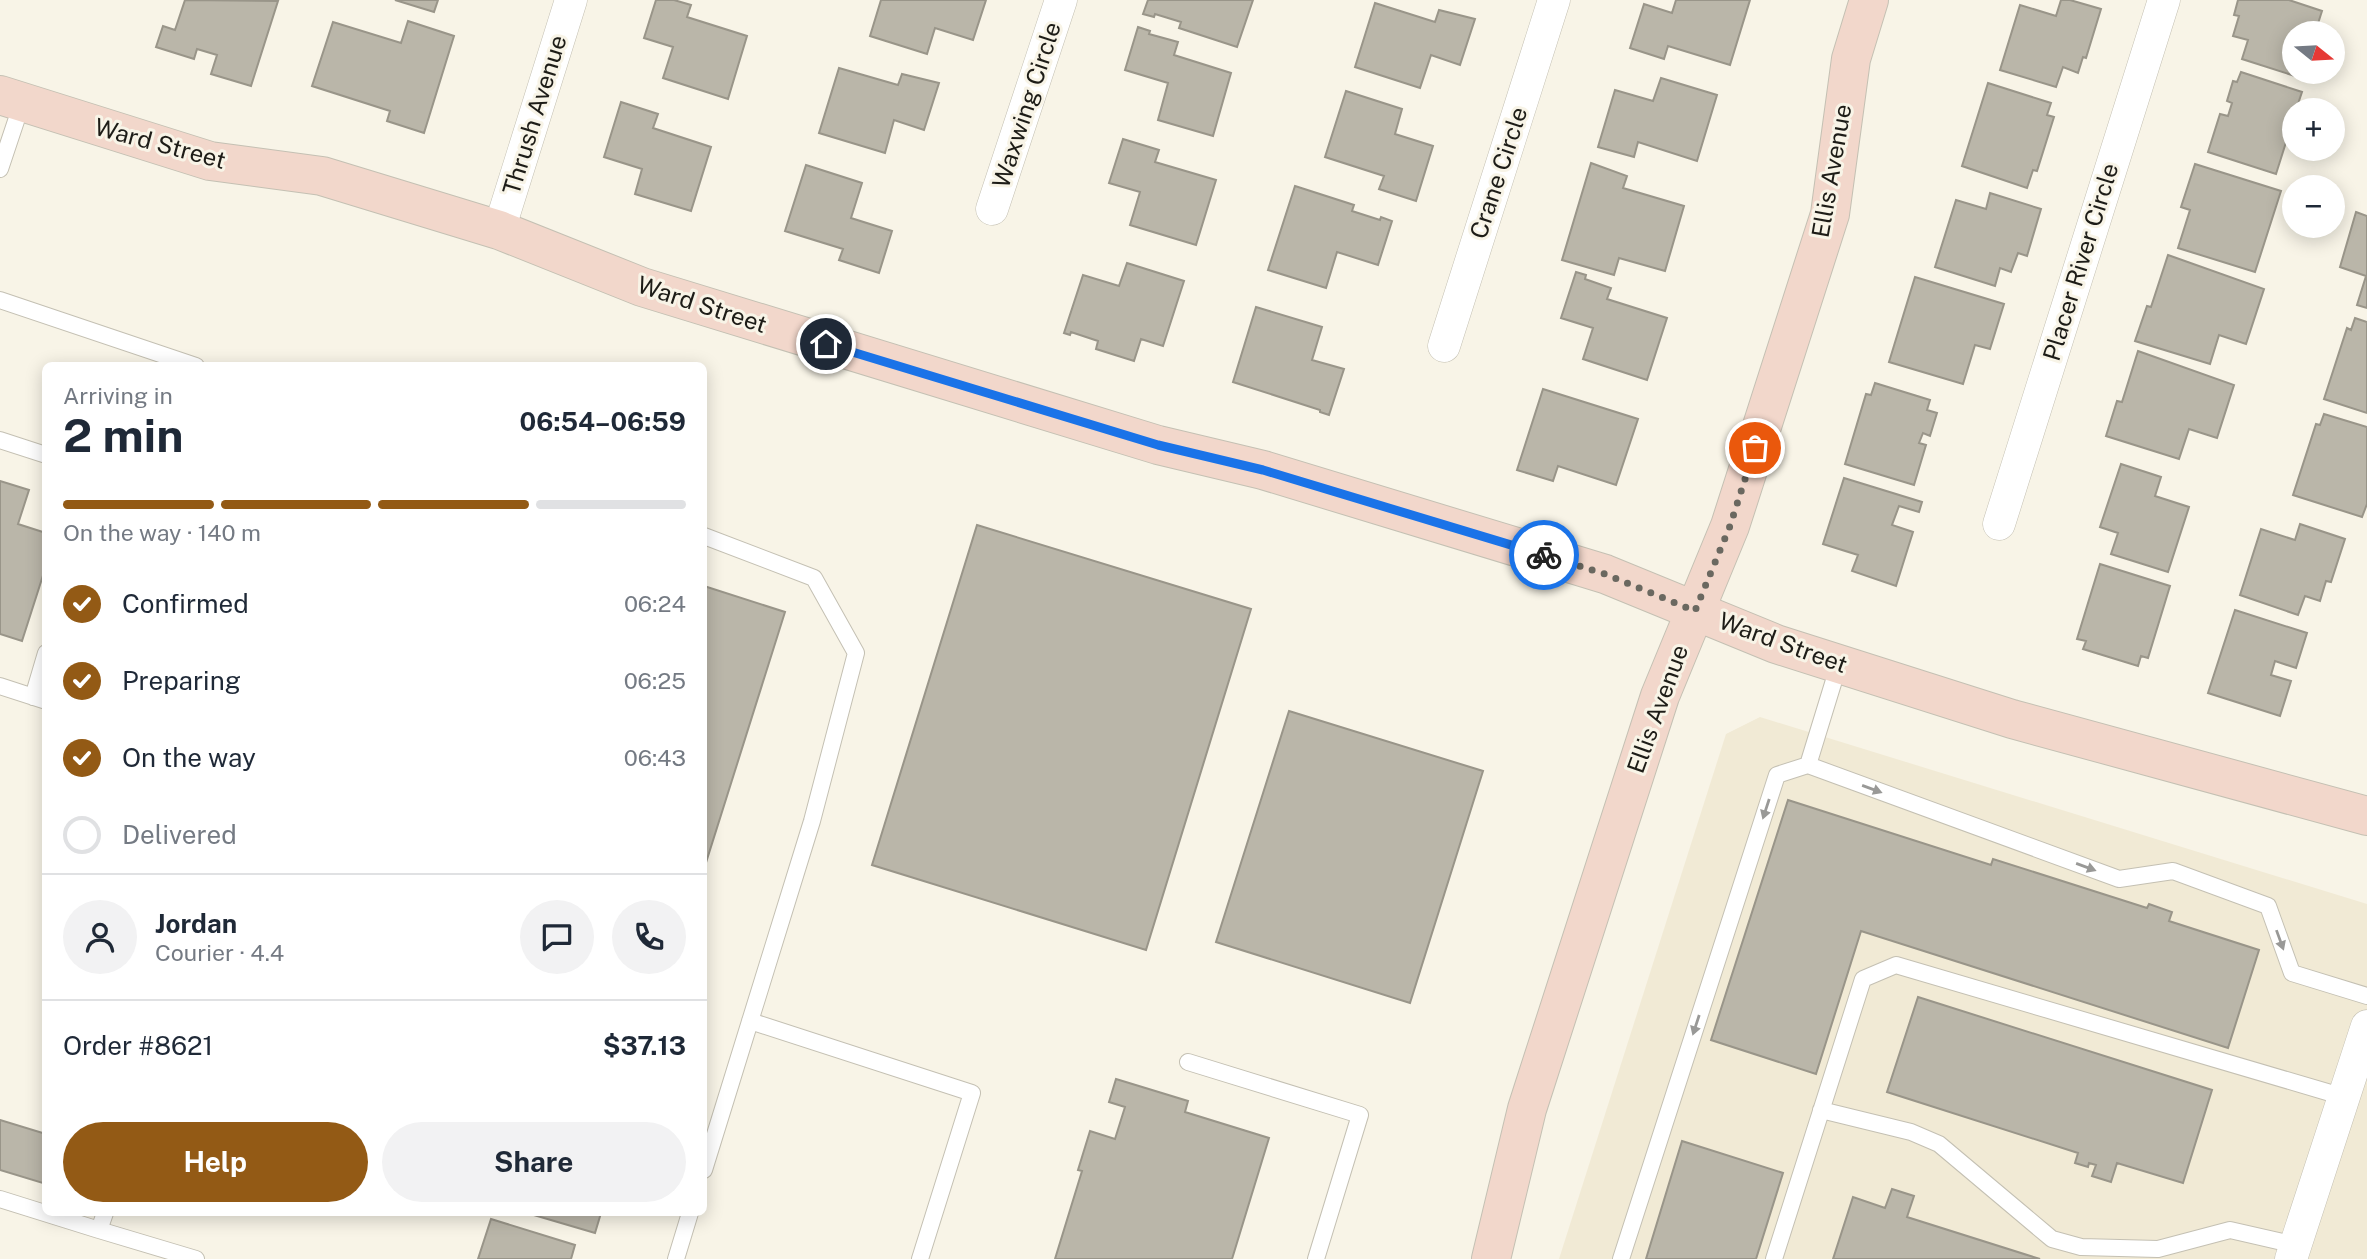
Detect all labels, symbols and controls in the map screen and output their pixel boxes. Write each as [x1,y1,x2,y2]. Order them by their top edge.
street label: Waxwing Circle [986,18,1066,191]
north arrow [2282,21,2345,84]
map controls [2282,21,2345,238]
street label: Thrush Avenue [496,31,572,198]
button: + [2282,98,2345,161]
street label: Ellis Avenue [1806,102,1857,240]
street label: Crane Circle [1464,103,1533,242]
street label: Ward Street [92,112,229,174]
street label: Placer River Circle [2037,160,2123,364]
button: − [2282,175,2345,238]
street label: Ward Street [634,270,771,338]
pin [796,314,856,374]
icon: home [807,325,845,363]
text: Arriving in [63,382,173,409]
text: 06:54–06:59 [520,406,686,437]
text: 2 min [63,408,183,462]
pin [1725,418,1785,478]
icon: bag [1736,429,1774,467]
text: On the way · 140 m [63,519,261,546]
courier [1509,520,1579,590]
icon: bike [1525,536,1563,574]
icon: check [63,585,101,623]
text: Confirmed [122,588,249,619]
text: 06:24 [624,590,686,617]
street label: Ward Street [1715,606,1851,678]
street label: Ellis Avenue [1621,640,1693,777]
icon: check [63,662,101,700]
text: Preparing [122,665,241,696]
text: 06:25 [624,667,686,694]
icon: check [63,739,101,777]
text: On the way [122,742,256,773]
text: 06:43 [624,744,686,771]
one-way arrow [1862,783,1883,794]
one-way arrow [1760,798,1771,819]
text: Delivered [122,819,237,850]
one-way arrow [2075,862,2096,873]
button: person [63,900,137,974]
button: chat [520,900,594,974]
button: phone [612,900,686,974]
text: Jordan [155,908,237,939]
one-way arrow [2275,929,2286,950]
text: Courier · 4.4 [155,939,284,966]
one-way arrow [1691,1015,1701,1036]
text: Order #8621 [63,1030,213,1061]
text: $37.13 [603,1030,686,1061]
button: Help [63,1122,368,1202]
button: Share [382,1122,686,1202]

